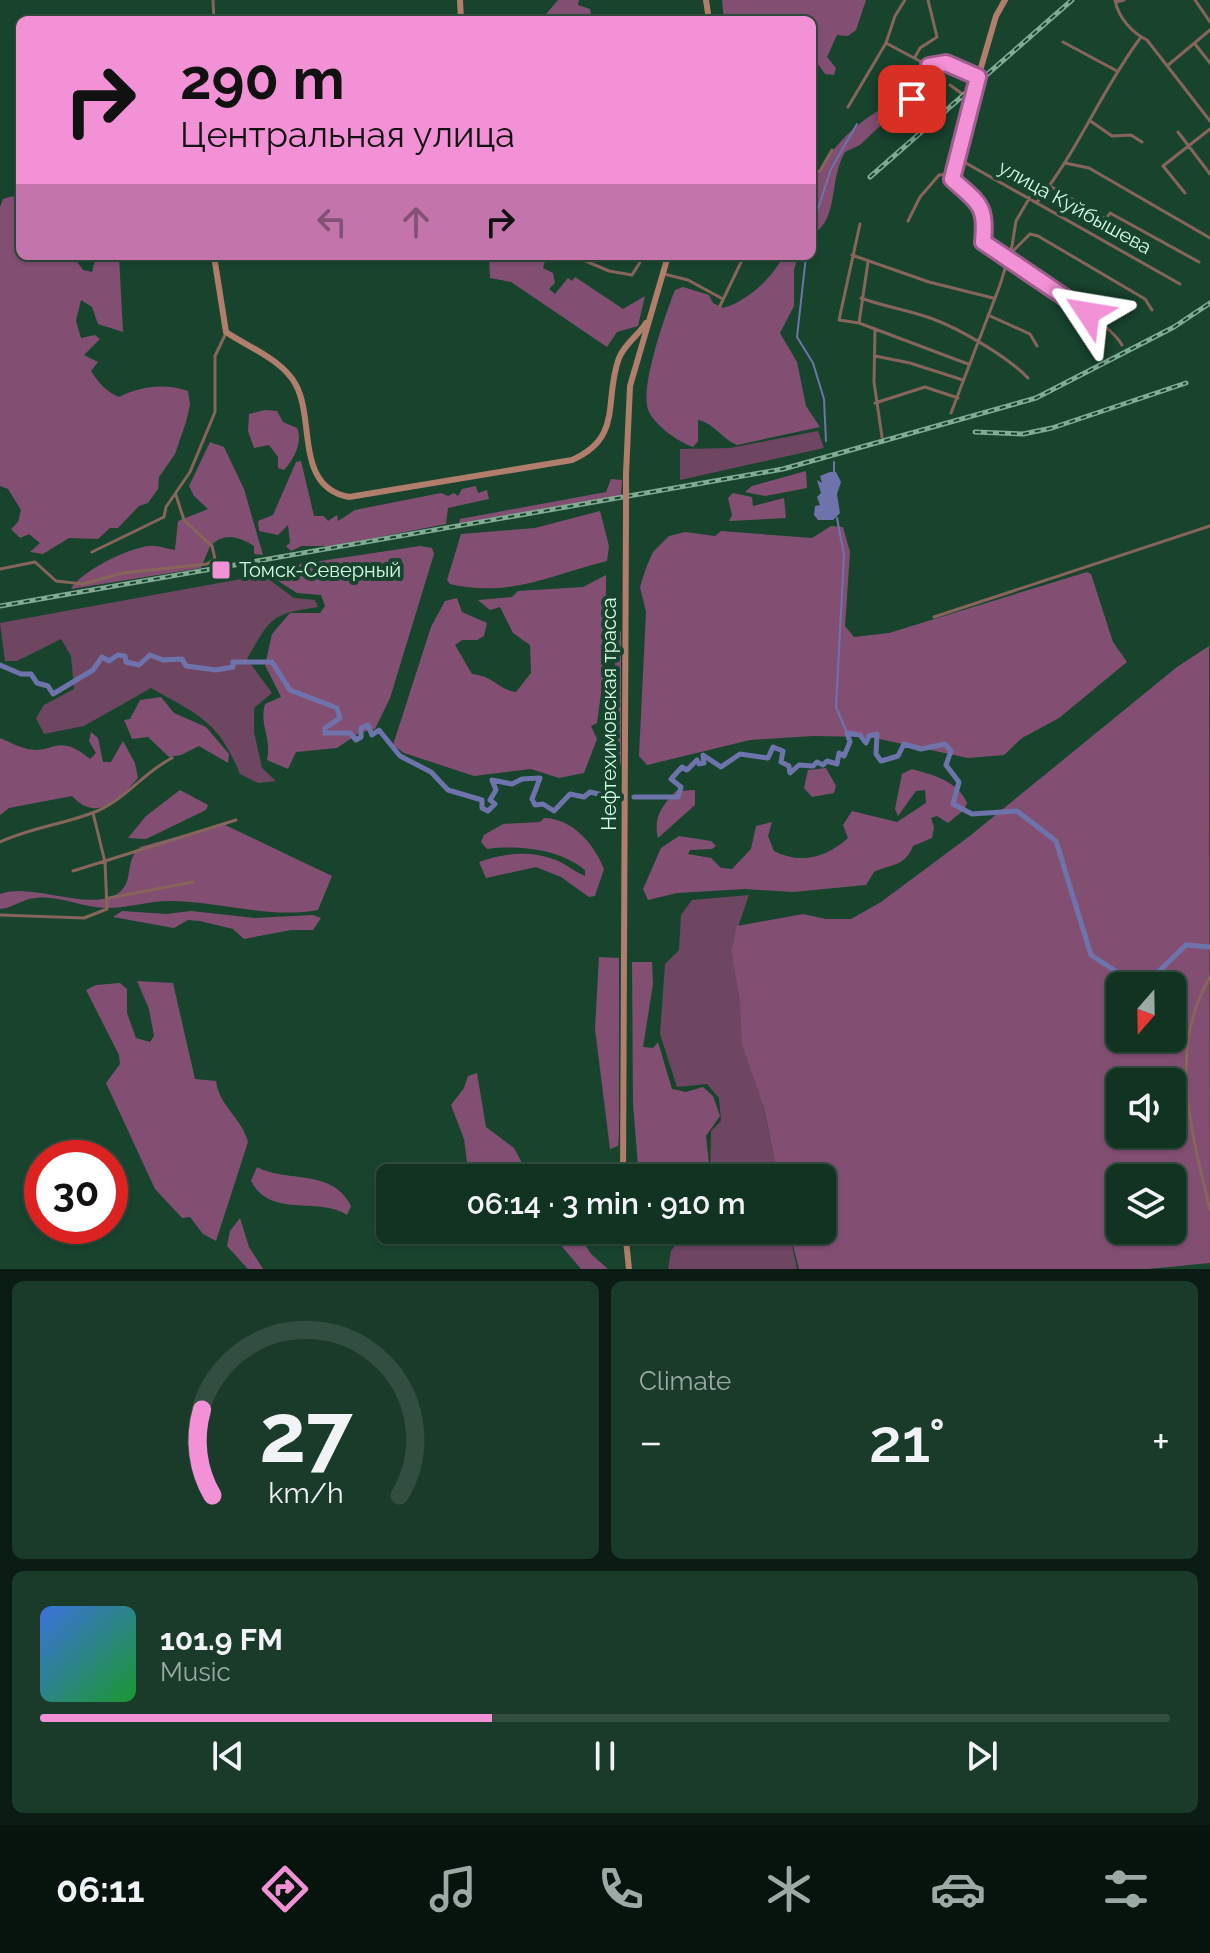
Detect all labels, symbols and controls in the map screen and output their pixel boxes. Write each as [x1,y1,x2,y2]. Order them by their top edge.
text: 290 m [180,46,345,112]
icon: right [48,48,152,152]
pin [878,65,946,133]
icon: arrive [890,77,934,121]
text: Центральная улица [180,113,515,155]
street label: улица Куйбышева [994,155,1156,259]
icon: left [310,200,354,244]
icon: ahead [394,200,438,244]
icon: right [478,200,522,244]
position arrow [1046,271,1130,355]
place label: Томск-Северный [239,558,401,582]
marker: Томск-Северный [210,559,232,581]
street label: Нефтехимовская трасса [597,597,621,831]
north arrow [1106,972,1186,1052]
map controls [1106,972,1186,1244]
button: sound [1106,1068,1186,1148]
speed limit sign: 30 [24,1140,128,1244]
button: layers [1106,1164,1186,1244]
text: 06:14 · 3 min · 910 m [466,1186,746,1221]
text: Climate [639,1366,731,1396]
text: 27 [259,1384,353,1481]
text: 21° [869,1406,946,1476]
text: − [639,1416,663,1467]
text: + [1152,1416,1170,1467]
text: km/h [268,1476,343,1510]
text: 101.9 FM [160,1622,283,1657]
text: Music [160,1657,231,1687]
icon: previous [206,1734,250,1778]
icon: pause [583,1734,627,1778]
icon: next [960,1734,1004,1778]
icon: directions [257,1861,313,1917]
icon: music [425,1861,481,1917]
icon: phone [593,1861,649,1917]
icon: climate [761,1861,817,1917]
icon: car [930,1861,986,1917]
icon: filters [1098,1861,1154,1917]
text: 06:11 [56,1868,145,1910]

